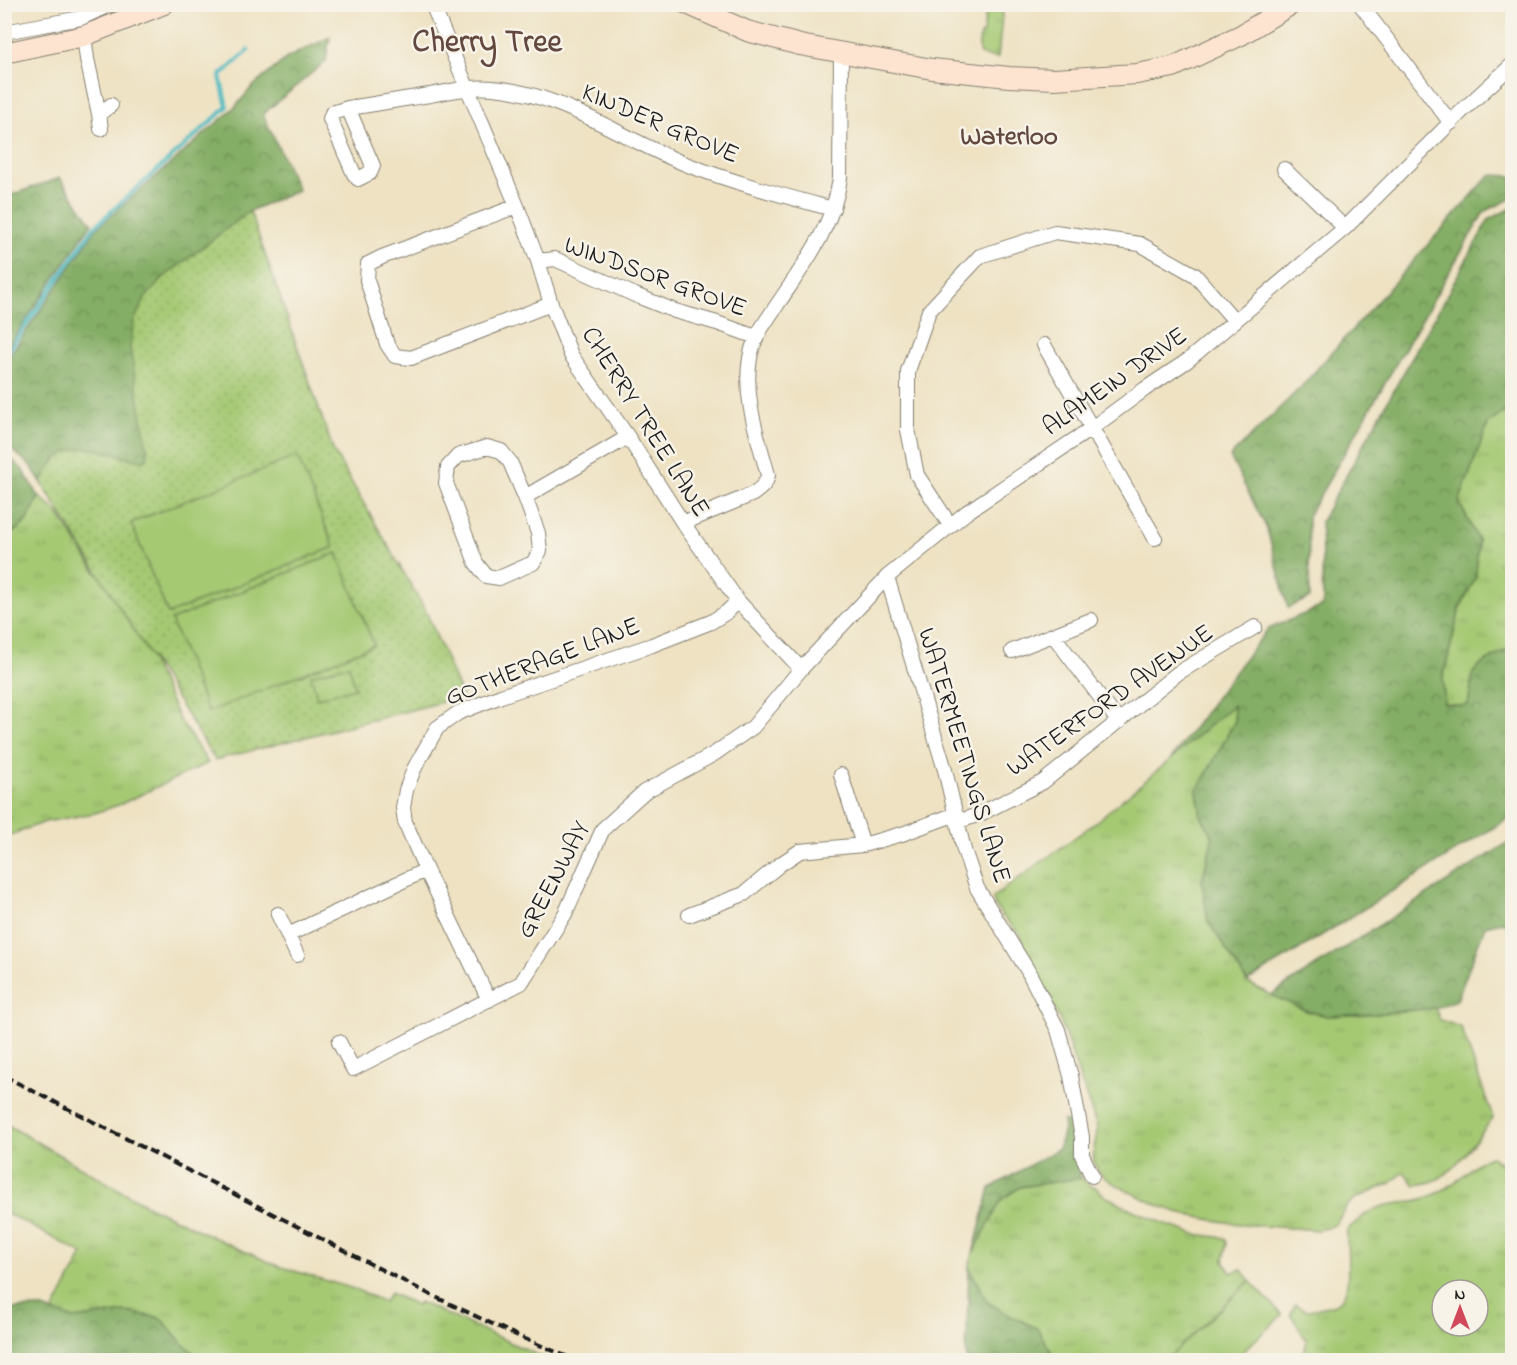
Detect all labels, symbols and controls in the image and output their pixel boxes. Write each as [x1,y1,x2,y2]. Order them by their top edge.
district label: Cherry Tree [412,20,563,68]
street label: KINDER GROVE [575,74,745,175]
district label: Waterloo [960,118,1058,157]
street label: WINDSOR GROVE [558,227,752,329]
street label: ALAMEIN DRIVE [1035,318,1196,447]
street label: CHERRY TREE LANE [570,320,718,525]
street label: GOTHERAGE LANE [440,608,646,717]
street label: WATERFORD AVENUE [999,616,1222,787]
street label: WATERMEETINGS LANE [906,623,1020,888]
street label: GREENWAY [508,815,601,946]
north arrow [1430,1278,1490,1338]
text: N [1455,1283,1466,1307]

